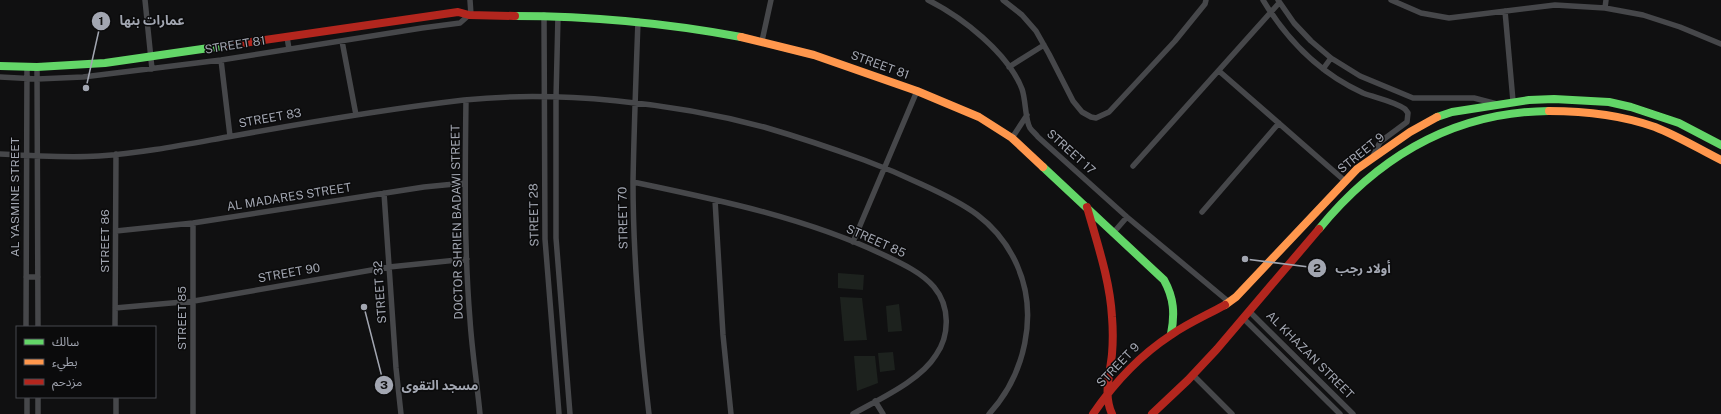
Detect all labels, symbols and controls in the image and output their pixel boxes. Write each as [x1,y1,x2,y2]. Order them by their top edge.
callout: عمارات بنها [91,8,192,33]
text: عمارات بنها [120,13,184,28]
text: 1 [98,14,104,28]
street label: STREET 81 [204,33,266,57]
street label: STREET 81 [849,48,911,82]
street label: STREET 83 [237,106,303,130]
street label: DOCTOR SHRIEN BADAWI STREET [448,124,466,320]
street label: STREET 17 [1044,127,1098,177]
street label: STREET 9 [1335,130,1387,176]
street label: AL YASMINE STREET [8,137,22,257]
street label: AL MADARES STREET [226,180,352,214]
street label: STREET 28 [526,183,542,247]
street label: STREET 70 [615,187,631,249]
street label: STREET 86 [98,209,112,273]
street label: STREET 85 [844,222,908,260]
callout: أولاد رجب [1307,255,1399,280]
street label: STREET 32 [371,260,389,324]
text: أولاد رجب [1335,260,1391,276]
street label: STREET 90 [257,261,321,285]
text: 2 [1313,261,1321,275]
street label: STREET 85 [175,286,189,350]
street label: AL KHAZAN STREET [1263,308,1357,402]
legend [16,326,156,398]
text: سالك [52,335,79,349]
street label: STREET 9 [1094,340,1142,390]
text: بطيء [52,355,78,372]
callout: مسجد التقوى [374,373,487,398]
text: مزدحم [52,375,82,391]
text: 3 [380,378,388,392]
text: مسجد التقوى [402,378,478,393]

